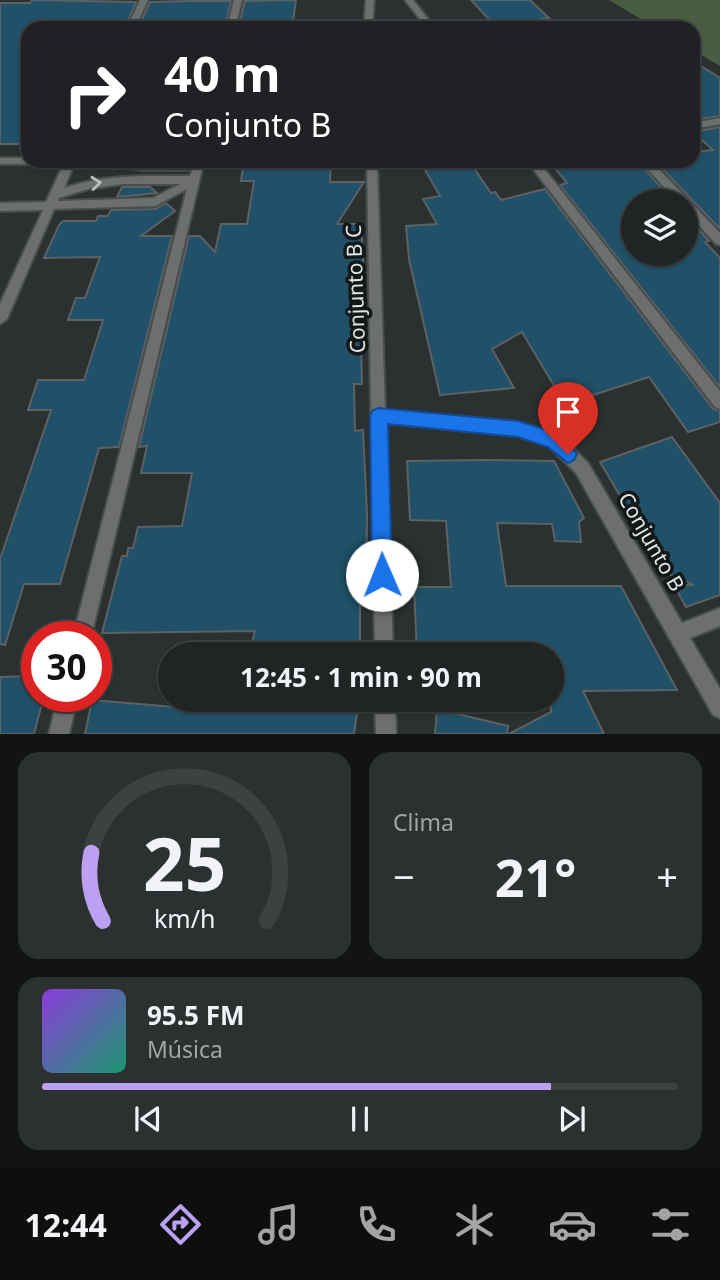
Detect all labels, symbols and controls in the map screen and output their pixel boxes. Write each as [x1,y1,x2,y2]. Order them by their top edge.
text: 40 m [164,40,281,106]
icon: right [49,49,140,140]
text: Conjunto B [164,103,331,146]
one-way arrow [91,176,102,191]
map controls [621,189,698,266]
button: layers [621,189,698,266]
street label: Conjunto B C [339,224,371,354]
pin [538,382,598,454]
icon: arrive [549,393,587,431]
street label: Conjunto B [612,487,691,596]
position arrow [345,538,419,612]
speed limit sign: 30 [21,621,112,712]
text: 12:45 · 1 min · 90 m [240,659,482,695]
text: Clima [393,806,454,838]
text: 25 [143,814,226,913]
text: 21° [495,841,576,912]
text: − [393,850,415,902]
text: + [656,850,678,902]
text: km/h [154,901,215,935]
text: 95.5 FM [147,997,244,1033]
text: Música [147,1033,223,1065]
icon: previous [129,1100,167,1138]
icon: pause [341,1100,379,1138]
icon: next [553,1100,591,1138]
icon: directions [156,1200,205,1249]
icon: music [254,1200,303,1249]
icon: phone [352,1200,401,1249]
icon: climate [450,1200,499,1249]
icon: car [548,1200,597,1249]
icon: filters [646,1200,695,1249]
text: 12:44 [25,1203,107,1246]

